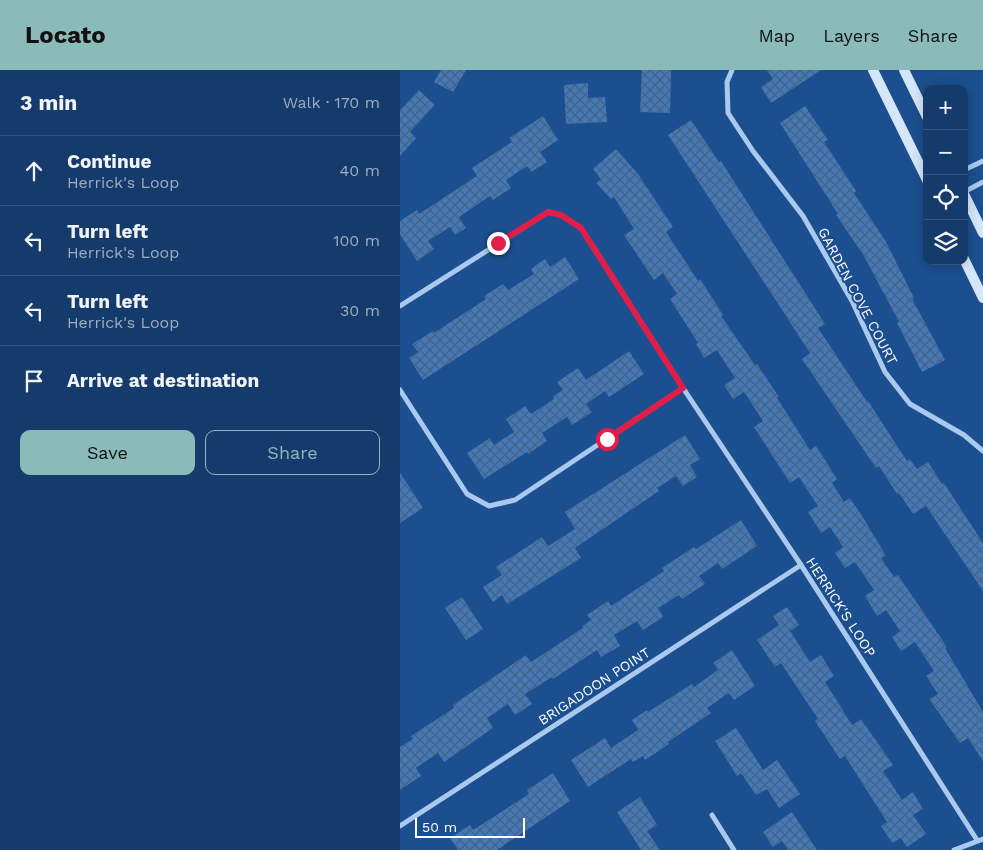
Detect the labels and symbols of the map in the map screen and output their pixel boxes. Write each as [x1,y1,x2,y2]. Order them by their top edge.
street label: GARDEN COVE COURT [815,225,901,368]
route end [487,232,510,255]
route start [596,428,619,451]
street label: HERRICK'S LOOP [803,554,879,660]
street label: BRIGADOON POINT [535,644,653,728]
scale bar [415,815,525,838]

